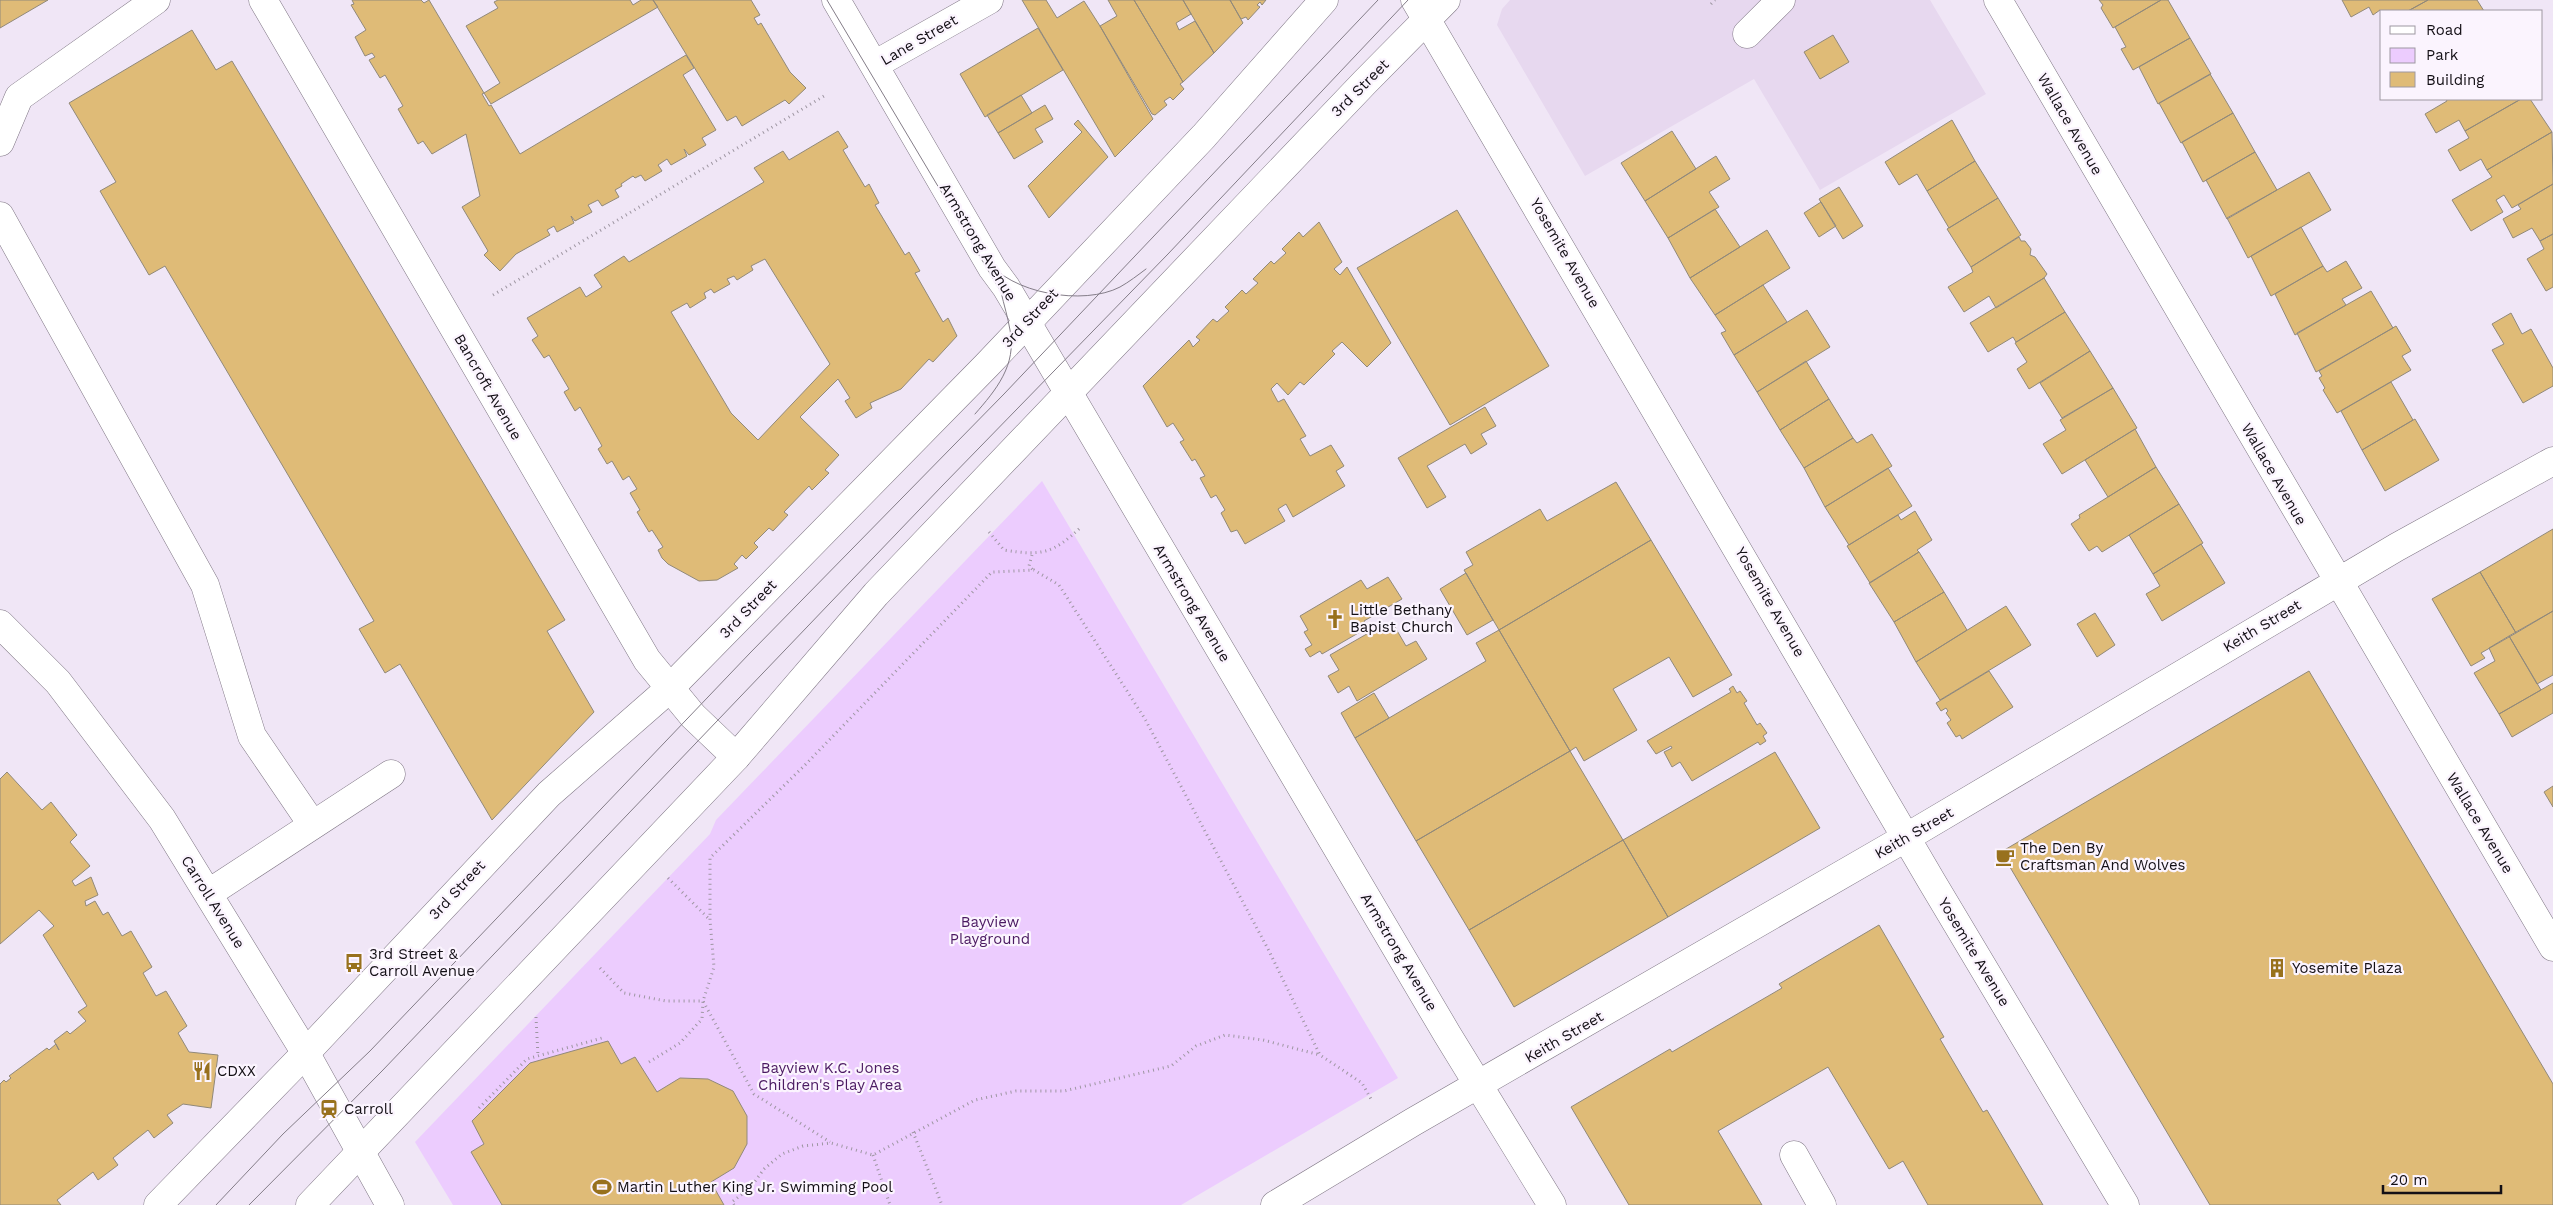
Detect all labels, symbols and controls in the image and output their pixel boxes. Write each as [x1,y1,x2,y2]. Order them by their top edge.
street label: Lane Street [877,10,961,69]
legend [2380,10,2543,100]
text: Road [2426,21,2463,39]
text: Park [2426,46,2459,64]
street label: 3rd Street [1327,55,1393,121]
street label: Wallace Avenue [2034,70,2106,178]
text: Building [2426,71,2484,89]
street label: Armstrong Avenue [936,180,1020,304]
street label: Yosemite Avenue [1526,195,1604,311]
street label: 3rd Street [998,284,1062,351]
street label: Bancroft Avenue [450,331,526,443]
street label: Wallace Avenue [2238,420,2310,528]
street label: Armstrong Avenue [1150,541,1234,665]
street label: Yosemite Avenue [1731,544,1809,660]
street label: 3rd Street [716,576,781,642]
street label: Keith Street [2220,595,2305,656]
place label: Little Bethany Bapist Church [1350,601,1453,636]
church icon: Little Bethany Bapist Church [1324,608,1346,630]
street label: Wallace Avenue [2443,769,2517,877]
street label: Keith Street [1872,803,1957,863]
place label: The Den By Craftsman And Wolves [2020,839,2186,874]
cafe icon: The Den By Craftsman And Wolves [1994,846,2016,868]
street label: Carroll Avenue [177,852,249,952]
street label: 3rd Street [425,856,489,923]
street label: Armstrong Avenue [1357,890,1441,1014]
street label: Yosemite Avenue [1934,894,2014,1010]
park label: Bayview Playground [950,913,1030,948]
place label: 3rd Street & Carroll Avenue [369,945,475,980]
bus stop icon: 3rd Street & Carroll Avenue [343,952,365,974]
building icon: Yosemite Plaza [2266,957,2288,979]
place label: Yosemite Plaza [2292,959,2403,977]
street label: Keith Street [1522,1007,1607,1067]
park label: Bayview K.C. Jones Children's Play Area [758,1059,902,1094]
restaurant icon: CDXX [191,1060,213,1082]
place label: CDXX [217,1062,256,1080]
station icon: Carroll [318,1098,340,1120]
place label: Carroll [344,1100,393,1118]
scale bar [2383,1162,2500,1194]
text: 20 m [2390,1171,2428,1189]
sports icon: Martin Luther King Jr. Swimming Pool [591,1176,613,1198]
place label: Martin Luther King Jr. Swimming Pool [617,1178,893,1196]

